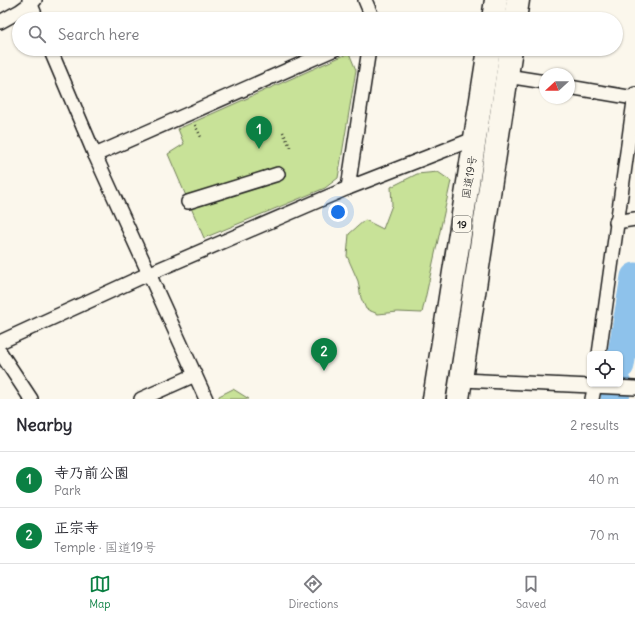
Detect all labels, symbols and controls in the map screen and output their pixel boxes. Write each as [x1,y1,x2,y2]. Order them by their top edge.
search box [12,12,623,56]
icon: search [26,23,48,45]
text: Search here [58,25,139,44]
north arrow [539,68,575,104]
pin: 1 [246,116,272,149]
street label: 国道19号 [459,154,479,200]
your location [328,202,348,222]
road number: 19 [453,216,471,232]
pin: 2 [311,338,337,371]
map controls [587,351,623,387]
button: locate [587,351,623,387]
text: Nearby [16,414,72,436]
text: 2 results [570,417,619,434]
text: 寺乃前公園 [54,463,129,482]
text: 1 [26,471,32,488]
text: 40 m [588,471,619,488]
text: Park [54,482,81,499]
text: 正宗寺 [54,518,99,537]
text: 2 [25,527,33,544]
text: 70 m [590,527,619,544]
text: Temple · 国道19号 [54,539,156,556]
tab: Map [89,573,111,611]
tab: Directions [289,573,338,611]
tab: Saved [516,573,546,611]

